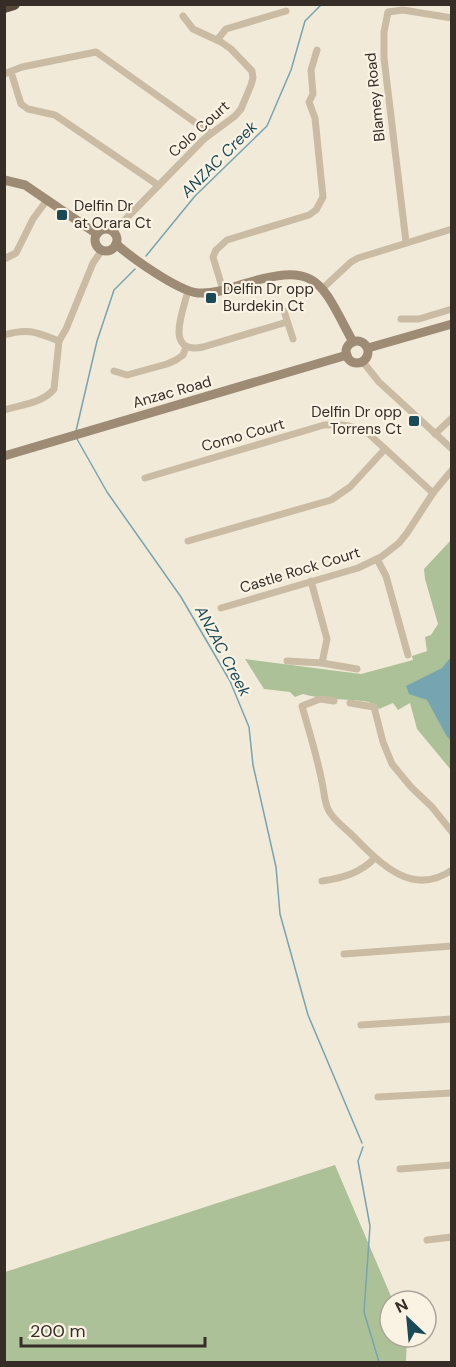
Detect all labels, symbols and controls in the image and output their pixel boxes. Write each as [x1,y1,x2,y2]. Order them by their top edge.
street label: Blamey Road [360,52,390,142]
street label: Colo Court [164,96,234,162]
water label: ANZAC Creek [176,116,262,202]
place label: Delfin Dr at Orara Ct [74,196,152,233]
marker: Delfin Dr at Orara Ct [55,208,69,222]
place label: Delfin Dr opp Burdekin Ct [223,279,314,316]
marker: Delfin Dr opp Burdekin Ct [204,291,218,305]
street label: Anzac Road [130,371,214,413]
place label: Delfin Dr opp Torrens Ct [311,402,402,439]
street label: Como Court [199,414,287,456]
marker: Delfin Dr opp Torrens Ct [407,414,421,428]
street label: Castle Rock Court [237,542,363,598]
water label: ANZAC Creek [190,601,256,701]
north arrow [378,1289,438,1349]
text: N [392,1294,411,1318]
scale bar [21,1310,206,1348]
text: 200 m [30,1319,86,1343]

